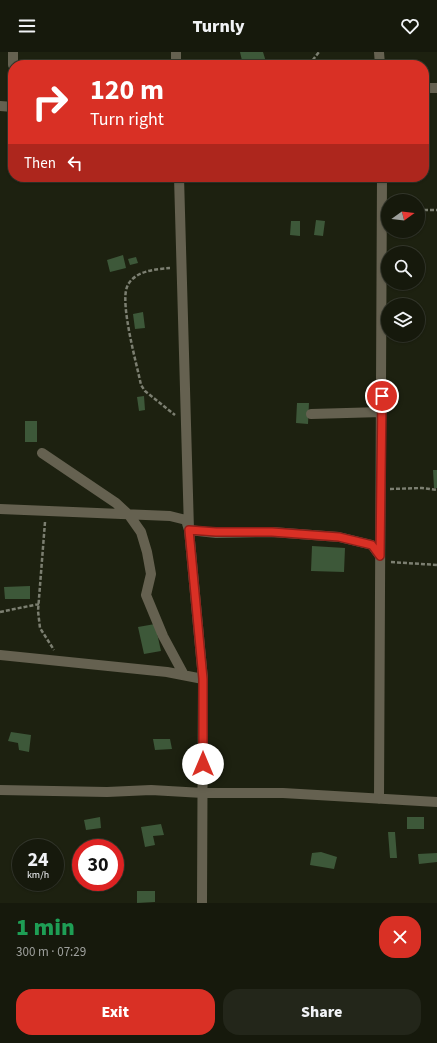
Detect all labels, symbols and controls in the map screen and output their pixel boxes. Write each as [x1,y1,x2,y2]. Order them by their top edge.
text: Turnly [192,14,245,39]
icon: menu [16,15,38,37]
icon: heart [399,15,421,37]
text: 120 m [90,70,164,110]
icon: right [24,76,76,128]
text: Turn right [90,107,164,132]
icon: left [64,152,86,174]
text: Then [24,153,56,174]
north arrow [381,194,425,238]
map controls [381,194,425,342]
button: search [381,246,425,290]
button: layers [381,298,425,342]
pin [365,379,399,413]
icon: arrive [371,385,393,407]
position arrow [182,743,224,785]
speed limit sign: 30 [72,839,124,891]
text: 24 [27,846,49,874]
text: km/h [27,868,49,882]
text: 1 min [16,910,75,945]
button: close [379,916,421,958]
text: 300 m · 07:29 [16,943,86,961]
button: Exit [16,989,215,1035]
button: Share [223,989,421,1035]

